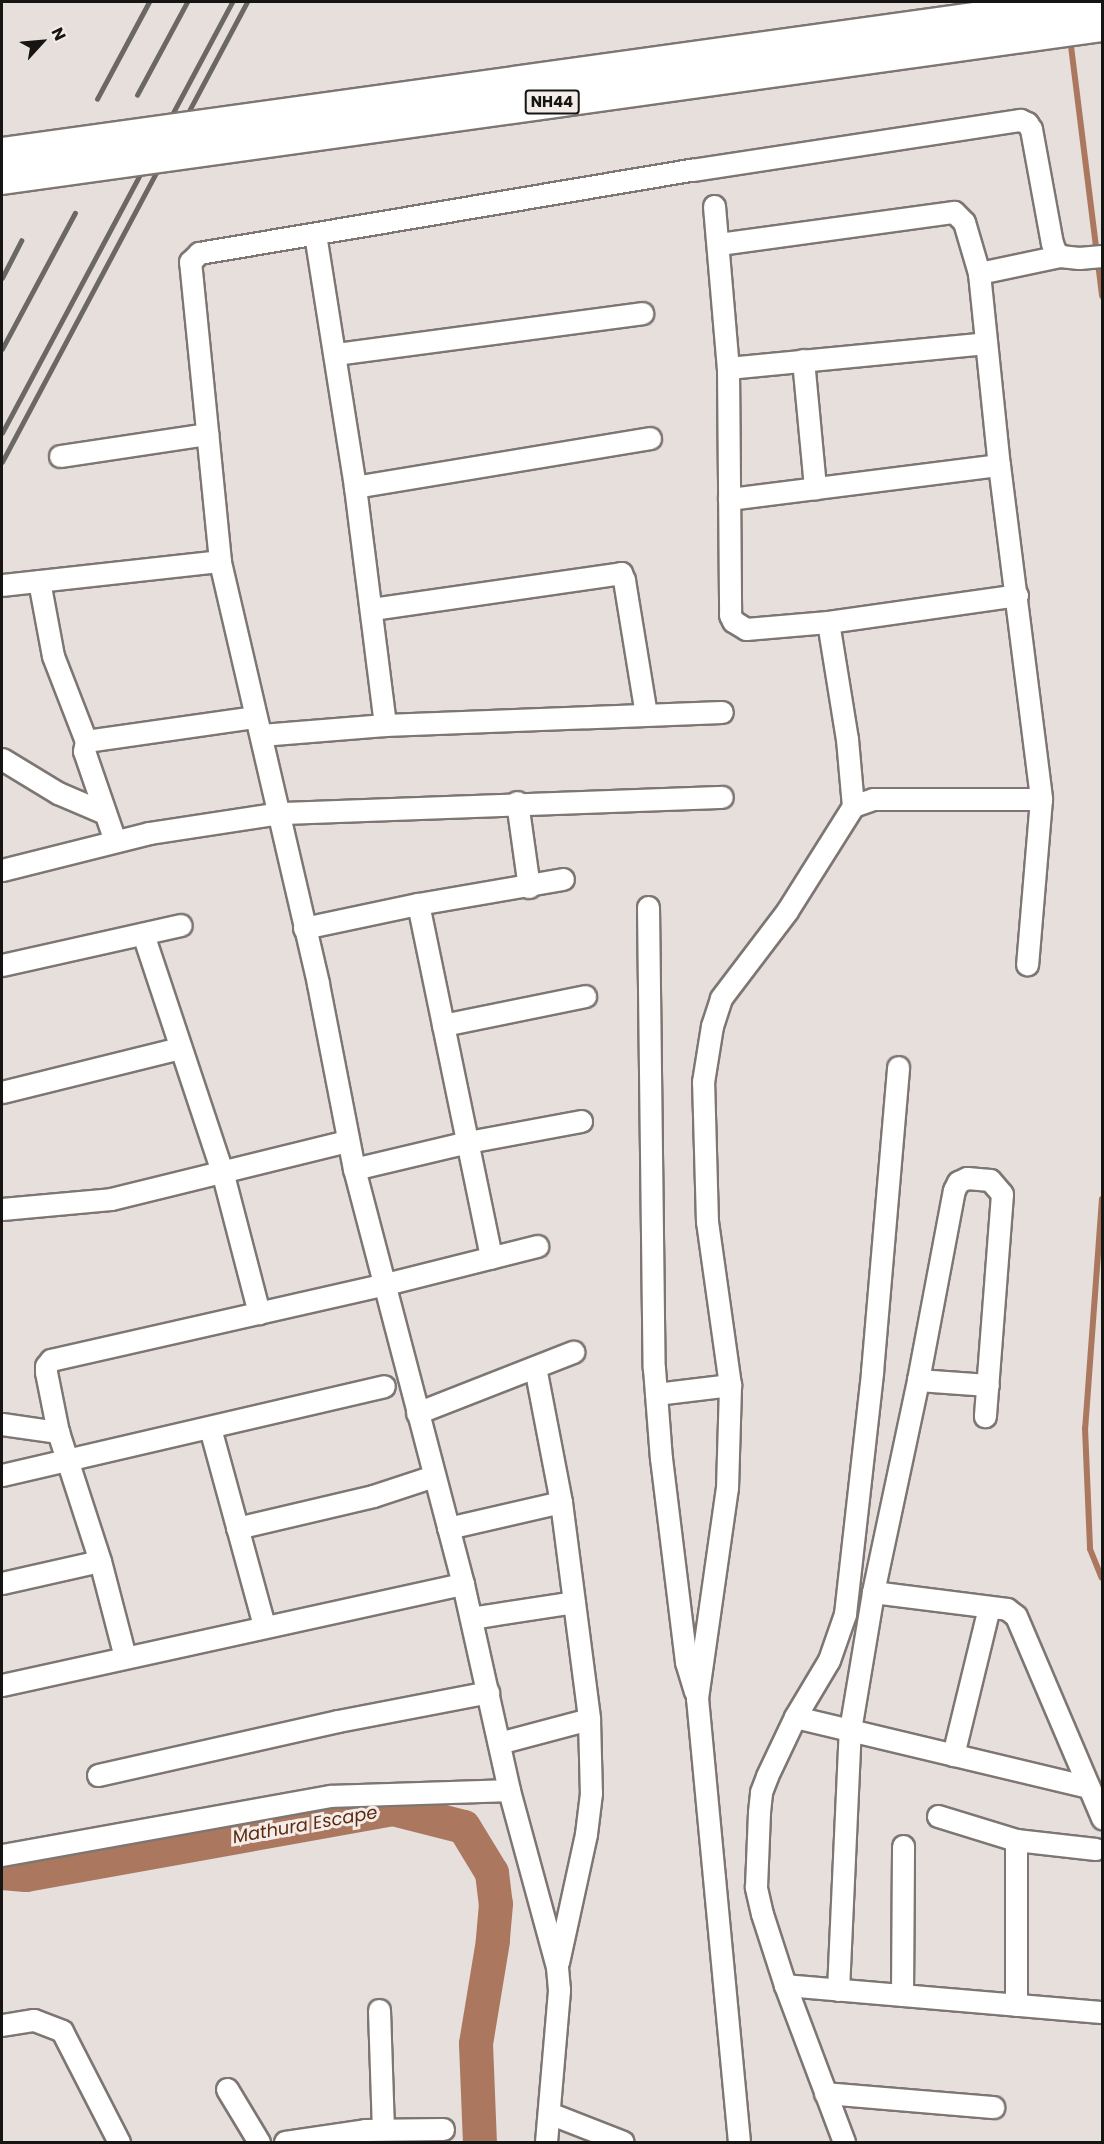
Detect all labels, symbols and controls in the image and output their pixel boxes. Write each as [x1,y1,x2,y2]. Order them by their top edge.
north arrow [12,12,72,72]
text: N [46,23,72,44]
road number: NH44 [524,90,580,114]
water label: Mathura Escape [231,1802,379,1848]

